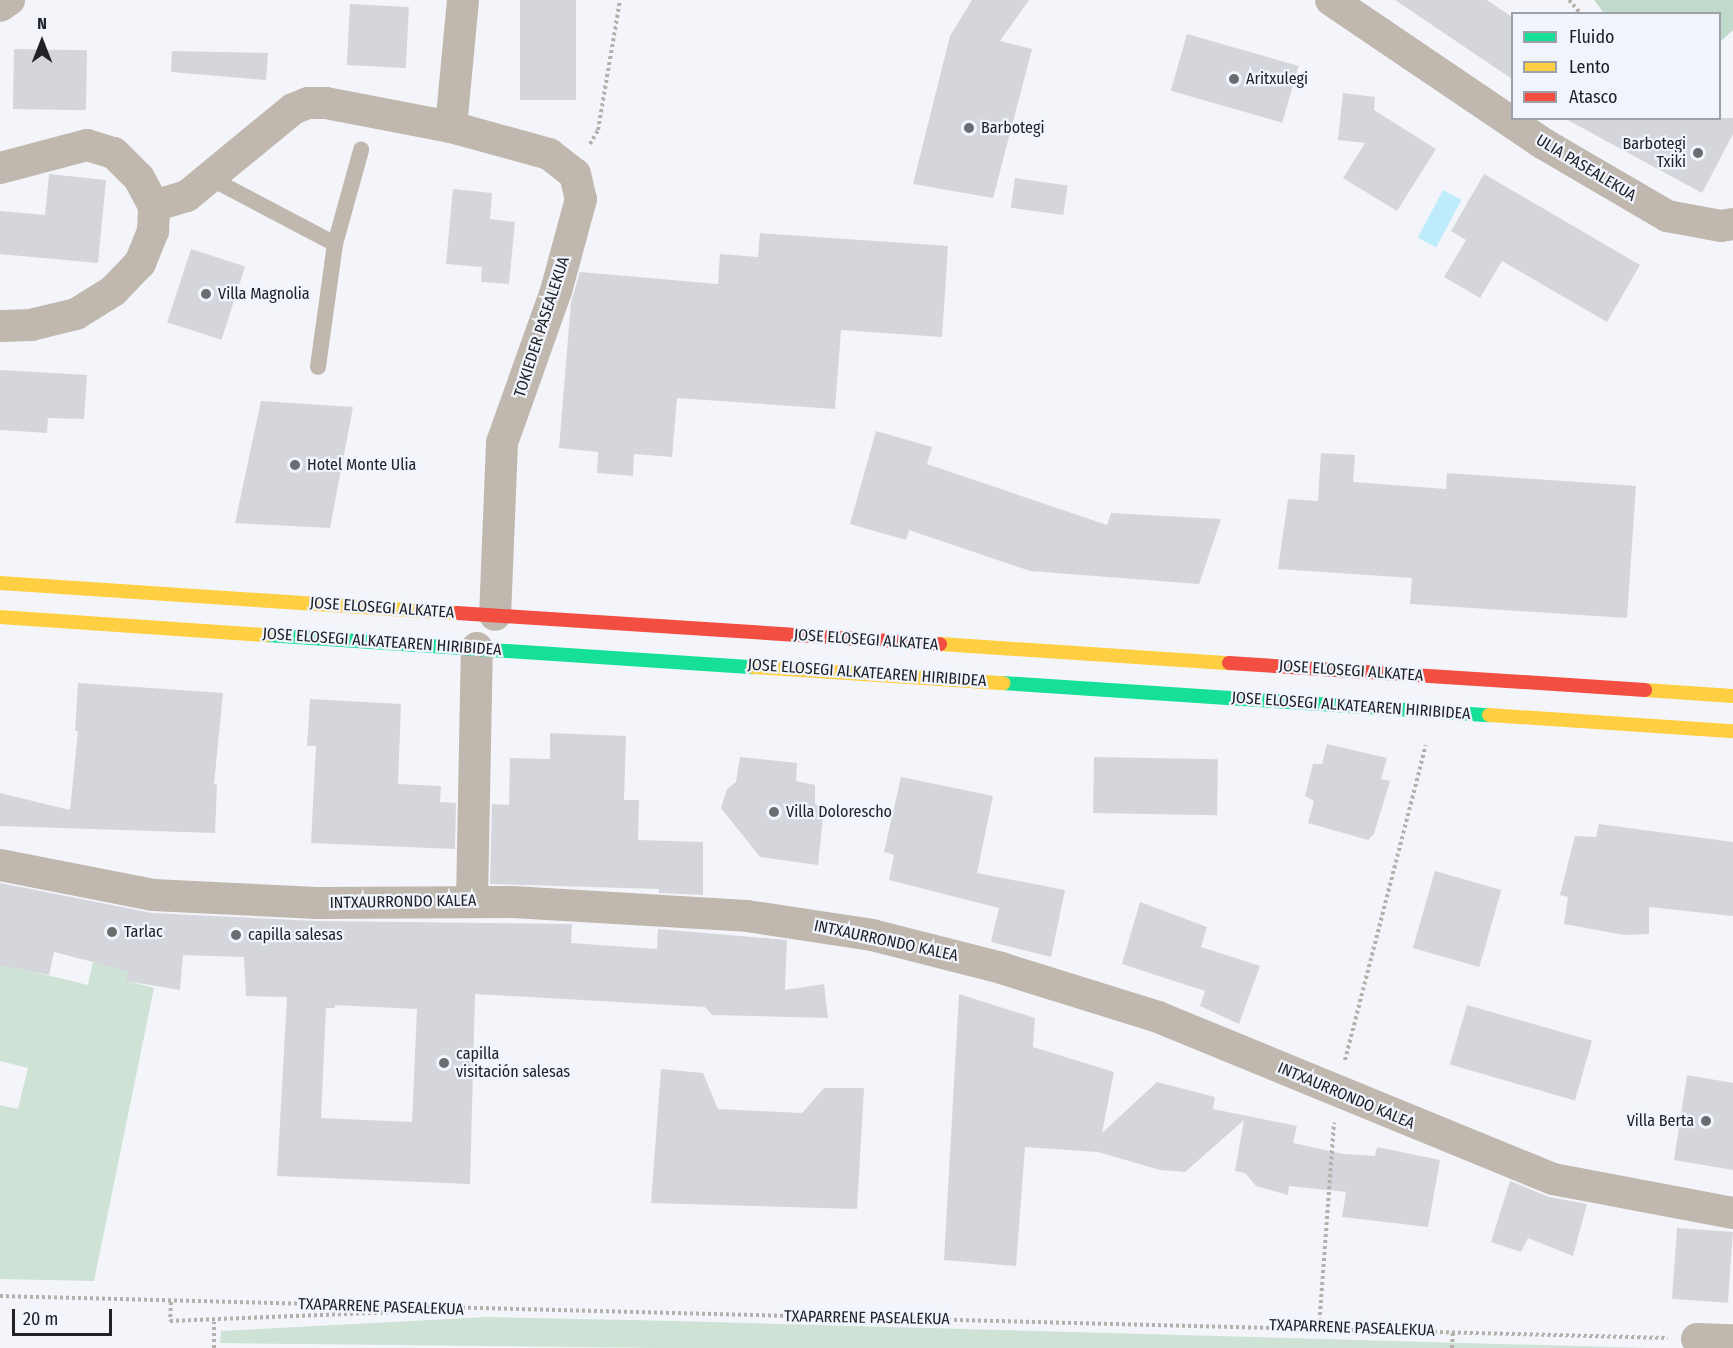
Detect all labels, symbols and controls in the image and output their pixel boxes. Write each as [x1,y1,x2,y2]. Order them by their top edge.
north arrow [12,12,72,72]
legend [1511,12,1721,120]
text: N [37,14,47,33]
text: Fluido [1569,26,1615,48]
text: Lento [1569,56,1610,78]
place label: Aritxulegi [1246,69,1308,89]
marker: Aritxulegi [1227,72,1241,86]
text: Atasco [1569,86,1617,108]
place label: Barbotegi [981,118,1045,138]
marker: Barbotegi [962,121,976,135]
street label: ULIA PASEALEKUA [1533,131,1639,205]
place label: Barbotegi Txiki [1622,134,1686,172]
marker: Barbotegi Txiki [1691,146,1705,160]
street label: TOKIEDER PASEALEKUA [510,254,574,400]
place label: Villa Magnolia [218,284,310,304]
marker: Villa Magnolia [199,287,213,301]
place label: Hotel Monte Ulia [307,455,416,475]
marker: Hotel Monte Ulia [288,458,302,472]
street label: JOSE ELOSEGI ALKATEA [309,593,455,623]
street label: JOSE ELOSEGI ALKATEAREN HIRIBIDEA [262,624,502,660]
street label: JOSE ELOSEGI ALKATEA [793,625,939,655]
street label: JOSE ELOSEGI ALKATEAREN HIRIBIDEA [747,655,987,691]
street label: JOSE ELOSEGI ALKATEA [1278,656,1424,686]
street label: JOSE ELOSEGI ALKATEAREN HIRIBIDEA [1231,688,1471,724]
place label: Villa Dolorescho [786,802,892,822]
marker: Villa Dolorescho [767,805,781,819]
street label: INTXAURRONDO KALEA [329,891,477,913]
street label: INTXAURRONDO KALEA [812,916,960,966]
place label: Tarlac [124,922,163,942]
marker: Tarlac [105,925,119,939]
place label: capilla salesas [248,925,343,945]
marker: capilla salesas [229,928,243,942]
place label: capilla visitación salesas [456,1044,570,1082]
marker: capilla visitación salesas [437,1056,451,1070]
street label: INTXAURRONDO KALEA [1275,1058,1417,1134]
place label: Villa Berta [1627,1111,1694,1131]
marker: Villa Berta [1699,1114,1713,1128]
street label: TXAPARRENE PASEALEKUA [298,1295,464,1319]
scale bar [15,1297,116,1335]
street label: TXAPARRENE PASEALEKUA [784,1307,950,1329]
text: 20 m [23,1308,58,1330]
street label: TXAPARRENE PASEALEKUA [1269,1316,1435,1340]

